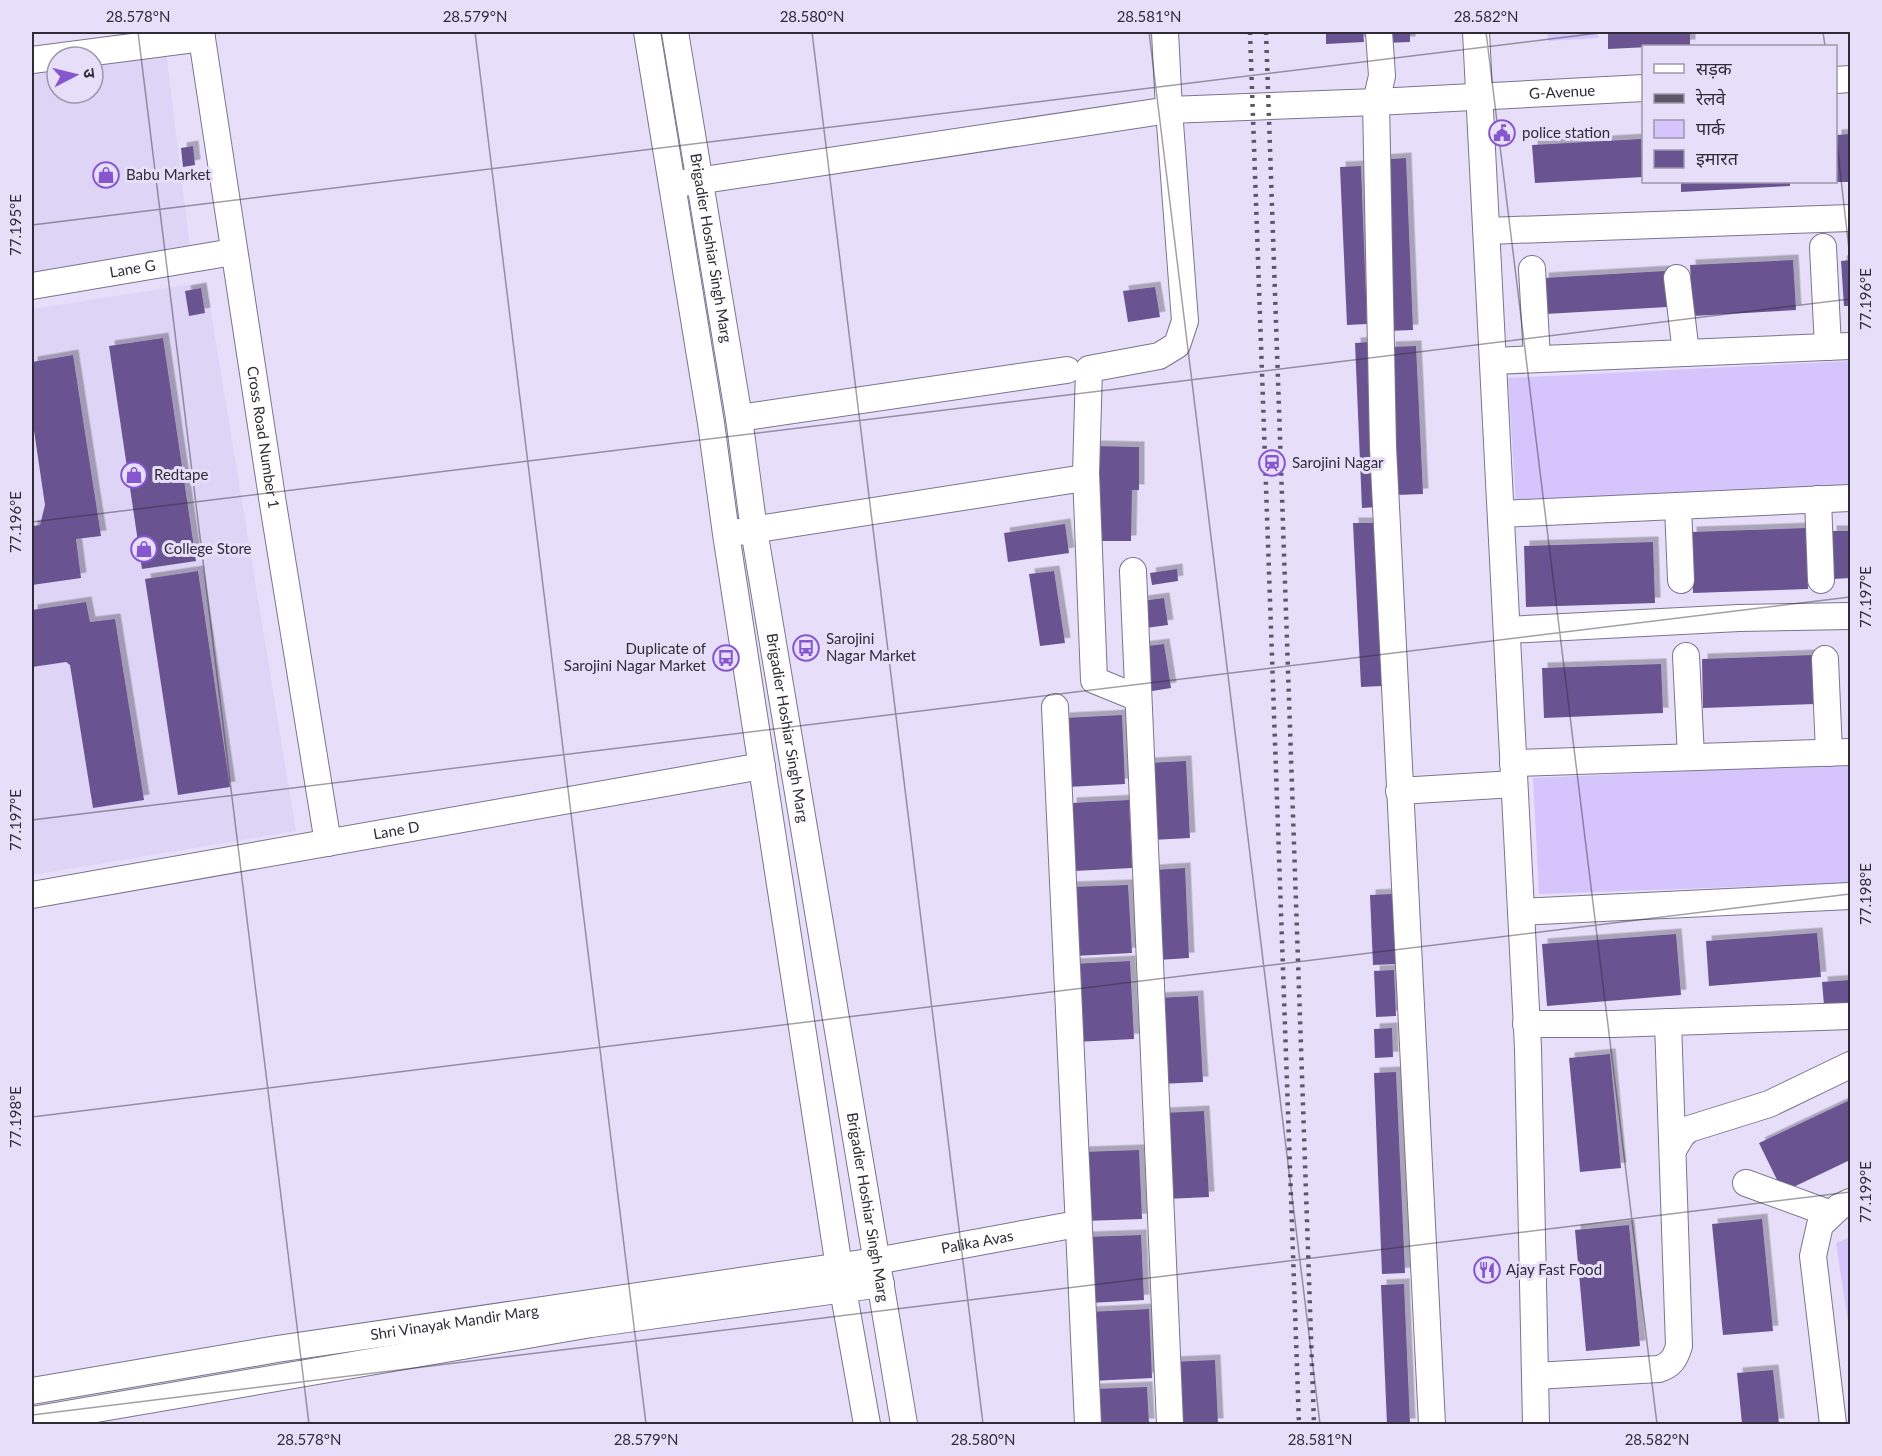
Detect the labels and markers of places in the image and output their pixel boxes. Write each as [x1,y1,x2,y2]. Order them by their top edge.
public building icon: police station [1487,118,1517,148]
place label: police station [1522,123,1610,141]
shop icon: Babu Market [91,160,121,190]
place label: Babu Market [126,165,211,183]
station icon: Sarojini Nagar [1257,448,1287,478]
place label: Sarojini Nagar [1292,453,1384,471]
shop icon: Redtape [119,460,149,490]
place label: Redtape [154,465,208,483]
shop icon: College Store [129,534,159,564]
place label: College Store [164,539,252,557]
place label: Sarojini Nagar Market [826,629,917,664]
bus stop icon: Sarojini Nagar Market [791,633,821,663]
place label: Duplicate of Sarojini Nagar Market [564,639,707,674]
bus stop icon: Duplicate of Sarojini Nagar Market [711,643,741,673]
restaurant icon: Ajay Fast Food [1472,1255,1502,1285]
place label: Ajay Fast Food [1506,1260,1602,1278]

